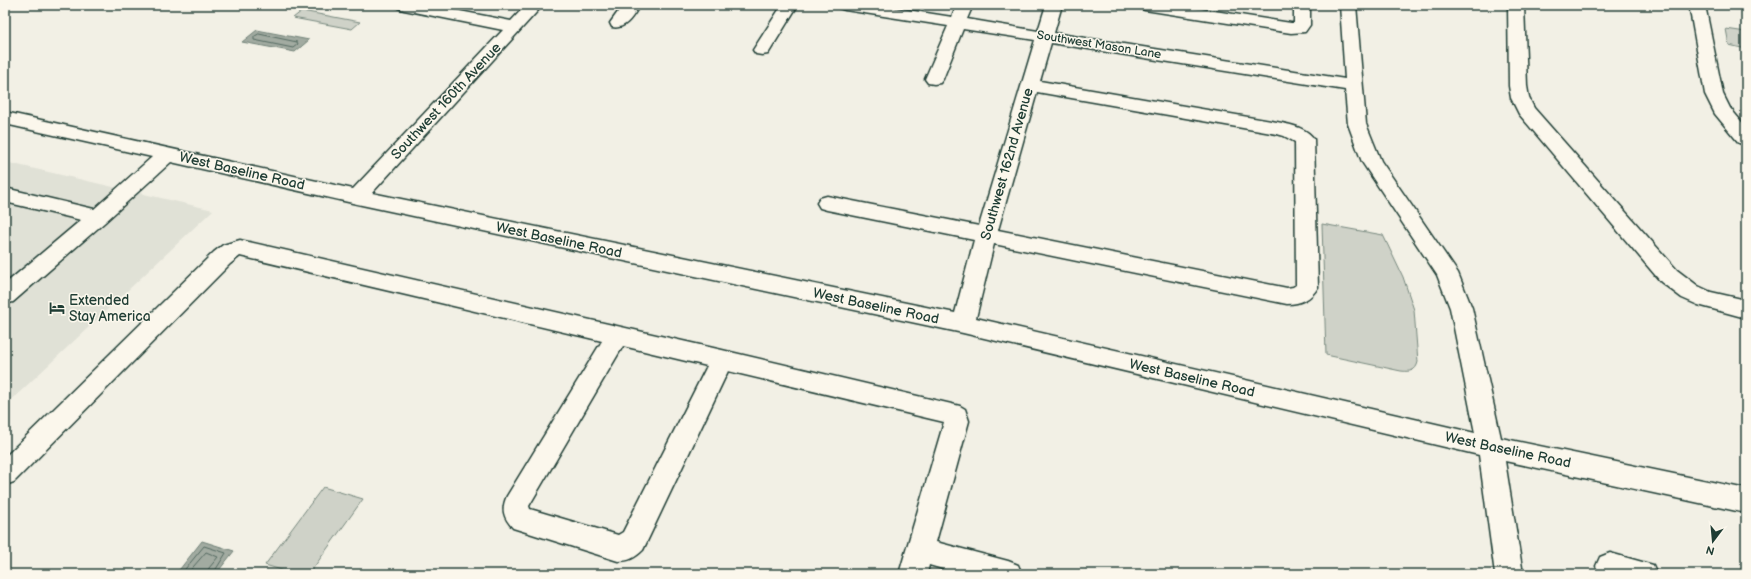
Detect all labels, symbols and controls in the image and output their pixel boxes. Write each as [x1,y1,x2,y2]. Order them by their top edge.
street label: Southwest Mason Lane [1036,28,1162,62]
street label: Southwest 160th Avenue [387,39,505,163]
street label: Southwest 162nd Avenue [977,86,1037,242]
street label: West Baseline Road [178,148,306,194]
street label: West Baseline Road [495,218,623,262]
street label: West Baseline Road [812,284,940,328]
place label: Extended Stay America [69,292,151,325]
hotel icon: Extended Stay America [48,299,66,317]
street label: West Baseline Road [1128,355,1256,401]
street label: West Baseline Road [1444,428,1572,472]
north arrow [1693,521,1733,561]
text: N [1705,543,1716,558]

